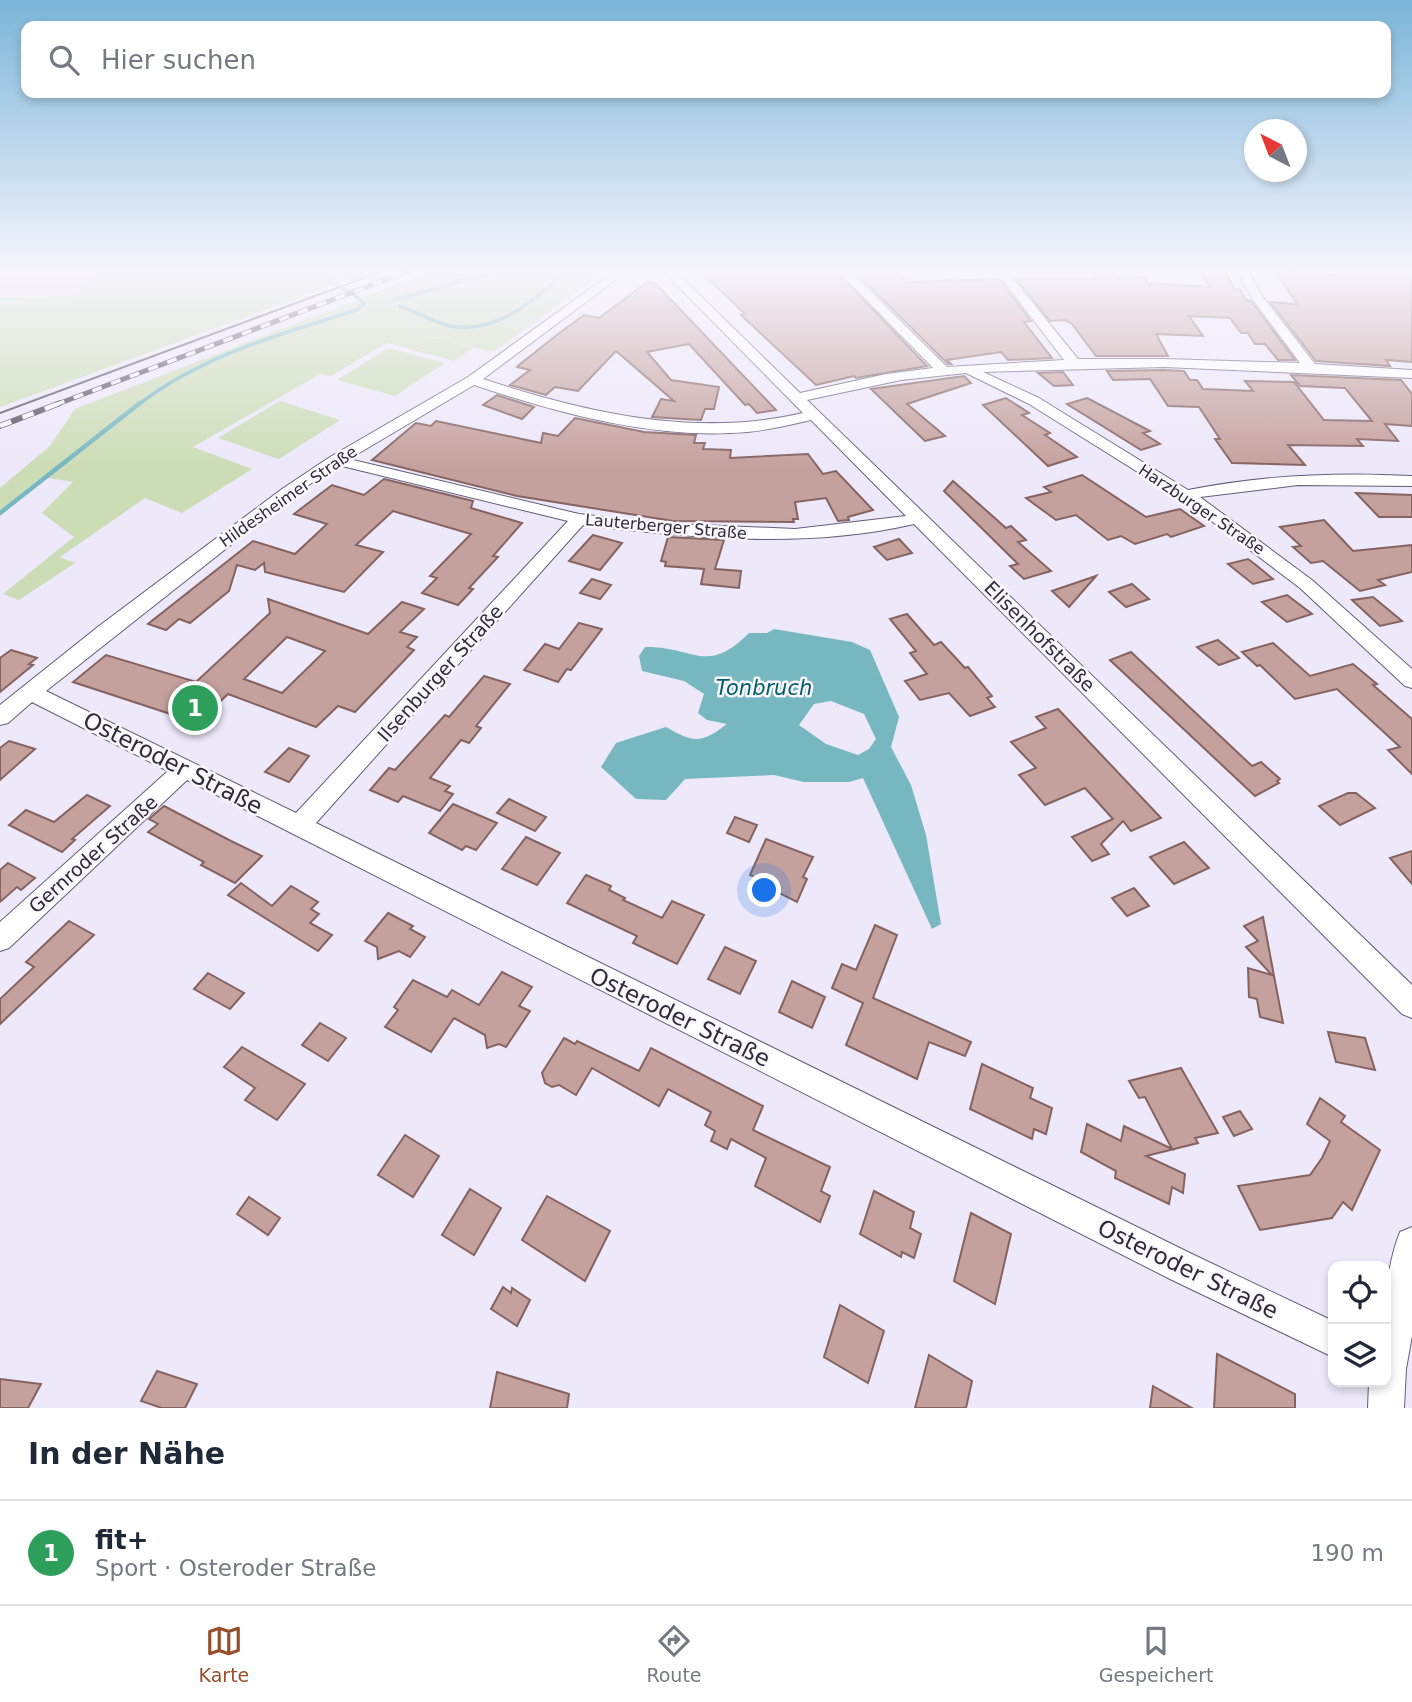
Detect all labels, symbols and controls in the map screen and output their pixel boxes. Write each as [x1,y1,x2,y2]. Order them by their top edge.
search box [21,21,1391,98]
icon: search [45,41,83,79]
text: Hier suchen [101,45,256,75]
north arrow [1244,119,1307,182]
street label: Hildesheimer Straße [216,442,361,551]
street label: Harzburger Straße [1135,460,1268,559]
street label: Lauterberger Straße [584,510,748,543]
street label: Elisenhofstraße [980,576,1100,696]
street label: Ilsenburger Straße [373,600,507,746]
water label: Tonbruch [716,676,812,700]
pin: 1 [172,682,218,734]
street label: Osteroder Straße [79,707,267,819]
street label: Gernroder Straße [24,791,162,917]
your location [747,873,781,907]
street label: Osteroder Straße [585,962,775,1072]
street label: Osteroder Straße [1093,1214,1283,1324]
map controls [1328,1261,1391,1387]
button: locate [1328,1261,1391,1324]
button: layers [1328,1324,1391,1387]
text: In der Nähe [28,1436,225,1471]
text: fit+ [95,1525,149,1555]
text: 1 [43,1540,59,1566]
text: 190 m [1310,1540,1384,1566]
text: Sport · Osteroder Straße [95,1555,376,1581]
tab: Karte [199,1622,249,1686]
tab: Route [646,1622,702,1686]
tab: Gespeichert [1099,1622,1213,1686]

